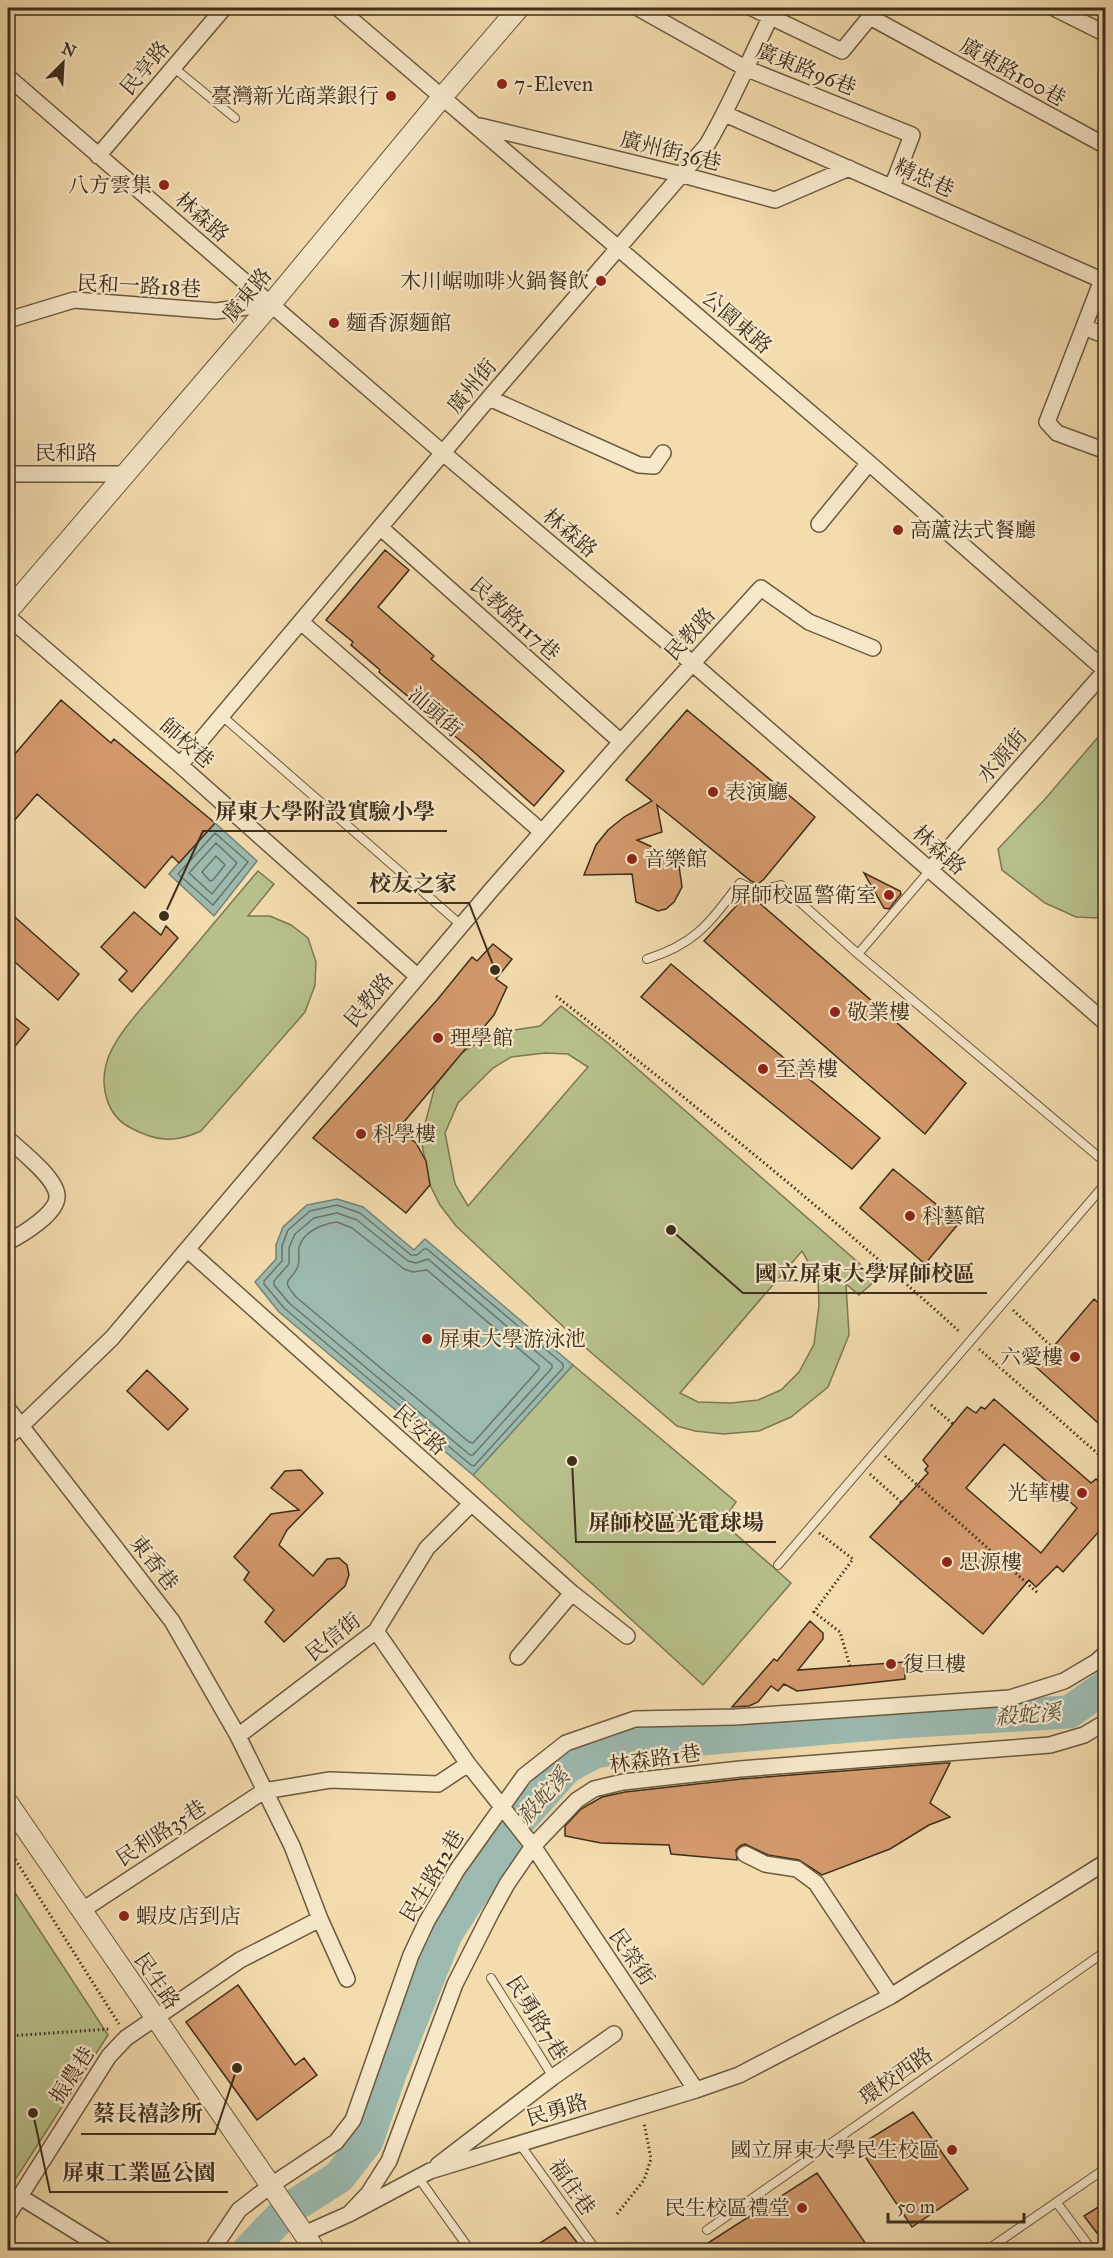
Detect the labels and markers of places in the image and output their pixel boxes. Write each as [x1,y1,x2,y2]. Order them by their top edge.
place label: 7-Eleven [514,71,593,97]
marker: 7-Eleven [495,77,509,91]
place label: 臺灣新光商業銀行 [211,83,379,109]
marker: 臺灣新光商業銀行 [384,89,398,103]
place label: 八方雲集 [68,172,152,198]
marker: 八方雲集 [157,178,171,192]
place label: 木川崌咖啡火鍋餐飲 [400,268,589,294]
marker: 木川崌咖啡火鍋餐飲 [594,274,608,288]
place label: 麵香源麵館 [346,310,451,336]
marker: 麵香源麵館 [327,316,341,330]
place label: 高蘆法式餐廳 [910,517,1036,543]
marker: 高蘆法式餐廳 [891,523,905,537]
place label: 表演廳 [725,779,788,805]
marker: 表演廳 [706,785,720,799]
callout: 屏東大學附設實驗小學 [203,791,447,831]
place label: 音樂館 [644,846,707,872]
marker: 音樂館 [625,852,639,866]
callout: 校友之家 [357,863,469,903]
place label: 屏師校區警衛室 [730,882,877,908]
marker: 屏師校區警衛室 [882,888,896,902]
place label: 敬業樓 [847,999,910,1025]
marker: 敬業樓 [828,1005,842,1019]
place label: 理學館 [450,1025,513,1051]
marker: 理學館 [431,1031,445,1045]
place label: 至善樓 [775,1056,838,1082]
marker: 至善樓 [756,1062,770,1076]
place label: 科學樓 [373,1121,436,1147]
marker: 科學樓 [354,1127,368,1141]
place label: 科藝館 [922,1203,985,1229]
marker: 科藝館 [903,1209,917,1223]
callout: 國立屏東大學屏師校區 [743,1253,987,1293]
place label: 屏東大學游泳池 [439,1326,586,1352]
marker: 屏東大學游泳池 [420,1332,434,1346]
place label: 六愛樓 [1000,1344,1063,1370]
marker: 六愛樓 [1068,1350,1082,1364]
place label: 光華樓 [1007,1480,1070,1506]
marker: 光華樓 [1075,1486,1089,1500]
callout: 屏師校區光電球場 [576,1502,776,1542]
place label: 思源樓 [959,1549,1022,1575]
marker: 思源樓 [940,1555,954,1569]
place label: 復旦樓 [903,1651,966,1677]
marker: 復旦樓 [884,1657,898,1671]
place label: 蝦皮店到店 [136,1903,241,1929]
marker: 蝦皮店到店 [117,1909,131,1923]
callout: 蔡長禧診所 [81,2094,215,2134]
place label: 國立屏東大學民生校區 [730,2137,940,2163]
marker: 國立屏東大學民生校區 [945,2143,959,2157]
callout: 屏東工業區公園 [50,2152,228,2192]
place label: 民生校區禮堂 [664,2195,790,2221]
marker: 民生校區禮堂 [795,2201,809,2215]

